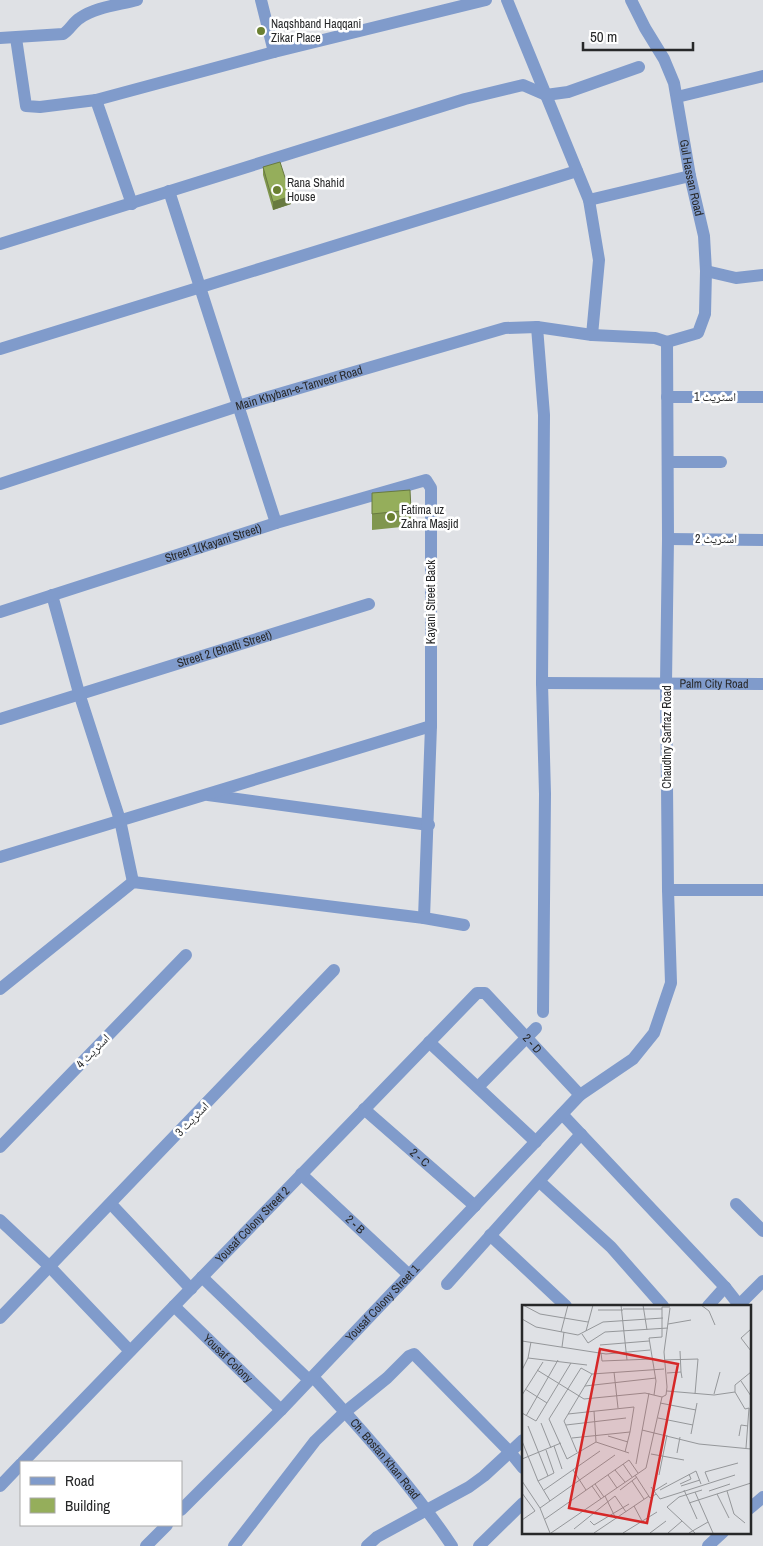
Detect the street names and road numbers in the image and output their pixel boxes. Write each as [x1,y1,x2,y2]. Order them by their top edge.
street label: Gul Hassan Road [676,138,707,218]
street label: Main Khyban-e-Tanveer Road [234,362,364,414]
street label: اسٹریٹ 1 [694,389,736,405]
street label: Street 1(Kayani Street) [163,520,264,566]
street label: اسٹریٹ 2 [695,531,737,547]
street label: Kayani Street Back [423,560,439,644]
street label: Street 2 (Bhatti Street) [175,627,274,671]
street label: Palm City Road [679,676,749,692]
street label: Chaudhry Sarfraz Road [659,685,675,789]
street label: اسٹریٹ 4 [73,1030,113,1072]
street label: 2 - D [519,1030,545,1057]
street label: اسٹریٹ 3 [172,1098,212,1140]
street label: 2 - C [406,1145,433,1171]
street label: Yousaf Colony Street 2 [212,1183,293,1267]
street label: 2 - B [342,1212,368,1238]
street label: Yousaf Colony Street 1 [342,1261,423,1345]
street label: Yousaf Colony [199,1330,256,1386]
street label: Ch. Bostan Khan Road [346,1415,423,1503]

